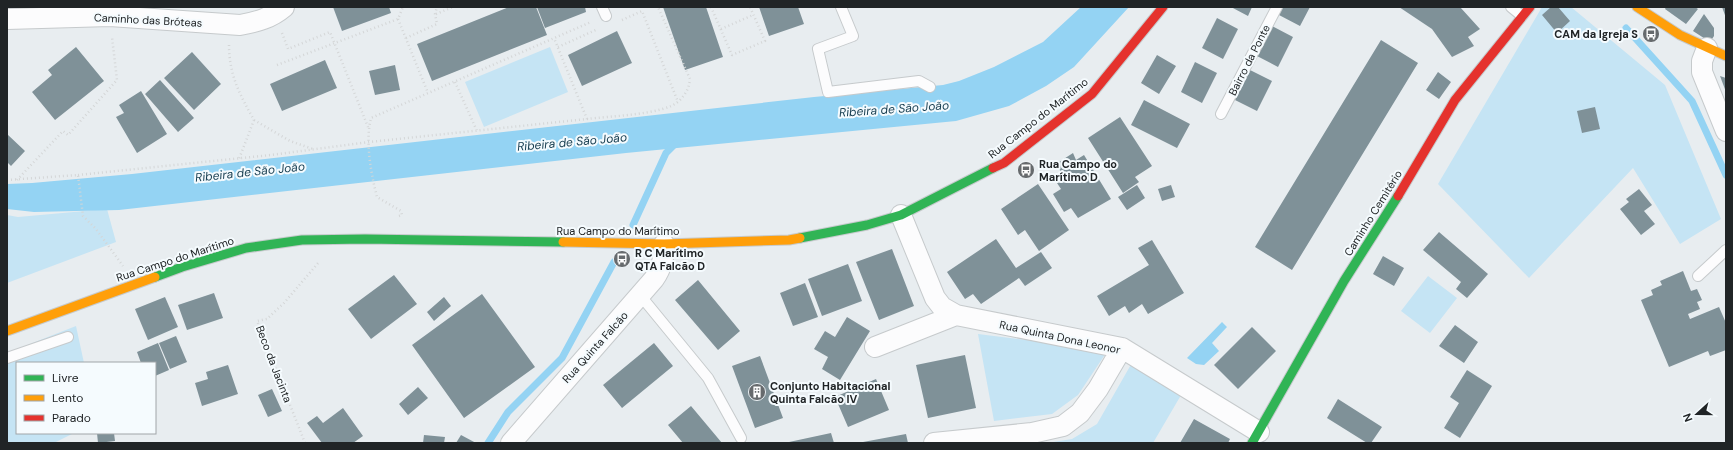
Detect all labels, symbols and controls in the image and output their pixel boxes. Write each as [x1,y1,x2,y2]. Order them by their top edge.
street label: Caminho das Bróteas [93,10,203,30]
street label: Bairro da Ponte [1225,22,1273,98]
bus stop icon: CAM da Igreja S [1641,24,1661,44]
place label: CAM da Igreja S [1554,27,1638,41]
street label: Rua Campo do Marítimo [985,75,1091,161]
water label: Ribeira de São João [838,97,950,121]
water label: Ribeira de São João [516,129,628,155]
place label: Rua Campo do Marítimo D [1039,157,1117,184]
water label: Ribeira de São João [194,158,306,186]
bus stop icon: Rua Campo do Marítimo D [1016,160,1036,180]
street label: Caminho Cemitério [1341,167,1405,259]
street label: Rua Campo do Marítimo [556,224,680,238]
street label: Rua Campo do Marítimo [114,233,236,285]
place label: R C Marítimo QTA Falcão D [635,246,705,273]
bus stop icon: R C Marítimo QTA Falcão D [612,249,632,269]
street label: Rua Quinta Falcão [559,308,631,386]
street label: Rua Quinta Dona Leonor [998,317,1122,357]
street label: Beco da Jacinta [253,323,295,405]
legend [16,362,156,434]
text: Livre [52,370,79,386]
place label: Conjunto Habitacional Quinta Falcão IV [770,379,890,406]
building icon: Conjunto Habitacional Quinta Falcão IV [747,382,767,402]
text: Lento [52,390,83,406]
north arrow [1677,394,1717,434]
text: Parado [52,410,91,426]
text: N [1680,411,1696,424]

